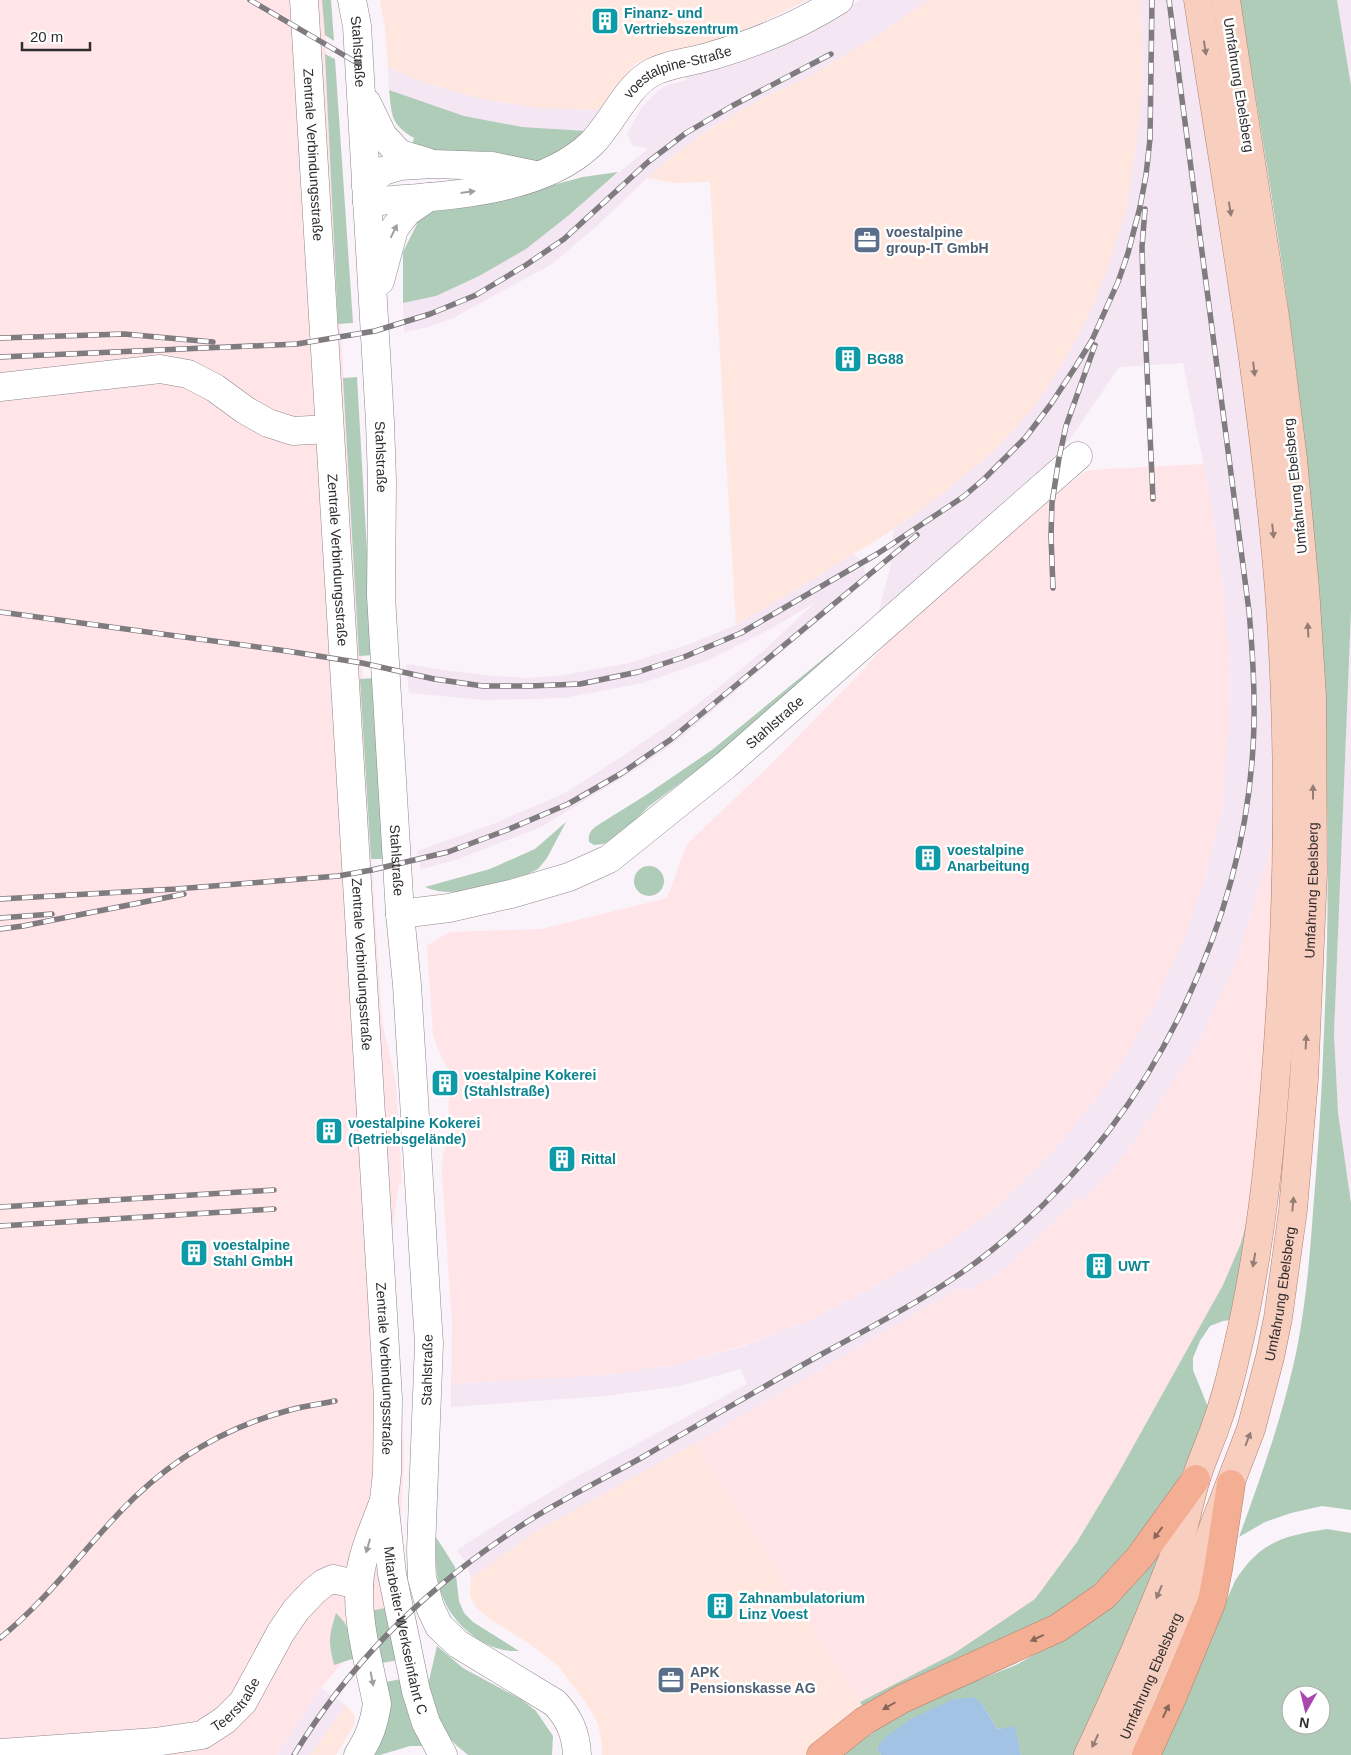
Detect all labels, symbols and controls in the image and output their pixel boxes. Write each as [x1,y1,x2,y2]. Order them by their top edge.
place label: Finanz- und Vertriebszentrum [624,5,738,37]
building icon: Finanz- und Vertriebszentrum [590,6,620,36]
street label: Stahlstraße [347,14,369,88]
street label: Umfahrung Ebelsberg [1220,16,1258,154]
scale bar [22,20,90,52]
text: 20 m [30,28,63,45]
one-way arrow [1201,41,1209,57]
street label: voestalpine-Straße [620,42,734,101]
street label: Zentrale Verbindungsstraße [300,68,326,242]
one-way arrow [460,188,476,196]
one-way arrow [1227,201,1235,217]
one-way arrow [391,224,399,238]
place label: voestalpine group-IT GmbH [886,224,989,256]
office icon: voestalpine group-IT GmbH [852,225,882,255]
building icon: BG88 [833,344,863,374]
place label: BG88 [867,351,904,367]
one-way arrow [1250,362,1258,378]
street label: Umfahrung Ebelsberg [1280,417,1310,555]
street label: Stahlstraße [372,421,390,493]
street label: Zentrale Verbindungsstraße [324,473,351,647]
one-way arrow [1269,523,1277,539]
one-way arrow [1303,621,1311,637]
street label: Stahlstraße [742,693,807,752]
one-way arrow [1309,784,1317,800]
street label: Umfahrung Ebelsberg [1301,822,1321,959]
street label: Stahlstraße [387,824,407,897]
place label: voestalpine Anarbeitung [947,842,1029,874]
building icon: voestalpine Anarbeitung [913,843,943,873]
street label: Zentrale Verbindungsstraße [349,877,375,1051]
one-way arrow [1303,1034,1311,1050]
place label: voestalpine Kokerei (Stahlstraße) [464,1067,596,1099]
building icon: voestalpine Kokerei (Stahlstraße) [430,1068,460,1098]
place label: voestalpine Kokerei (Betriebsgelände) [348,1115,480,1147]
building icon: voestalpine Kokerei (Betriebsgelände) [314,1116,344,1146]
building icon: Rittal [547,1144,577,1174]
place label: Rittal [581,1151,616,1167]
one-way arrow [1290,1196,1298,1212]
street label: Umfahrung Ebelsberg [1261,1225,1299,1363]
place label: voestalpine Stahl GmbH [213,1237,293,1269]
building icon: voestalpine Stahl GmbH [179,1238,209,1268]
building icon: UWT [1084,1251,1114,1281]
one-way arrow [1250,1252,1258,1268]
place label: UWT [1118,1258,1150,1274]
street label: Zentrale Verbindungsstraße [373,1282,396,1455]
street label: Stahlstraße [418,1334,436,1406]
one-way arrow [1245,1431,1252,1446]
one-way arrow [1153,1526,1163,1540]
one-way arrow [363,1538,371,1553]
street label: Mitarbeiter-Werkseinfahrt C [381,1546,431,1716]
one-way arrow [1154,1584,1162,1599]
place label: Zahnambulatorium Linz Voest [739,1590,865,1622]
building icon: Zahnambulatorium Linz Voest [705,1591,735,1621]
street label: Umfahrung Ebelsberg [1117,1610,1185,1742]
one-way arrow [1030,1634,1044,1642]
place label: APK Pensionskasse AG [690,1664,816,1696]
office icon: APK Pensionskasse AG [656,1665,686,1695]
one-way arrow [368,1671,376,1686]
street label: Teerstraße [208,1675,263,1735]
north arrow [1281,1685,1331,1735]
one-way arrow [883,1702,896,1711]
one-way arrow [1163,1704,1171,1718]
text: N [1298,1714,1310,1732]
one-way arrow [1090,1734,1098,1748]

